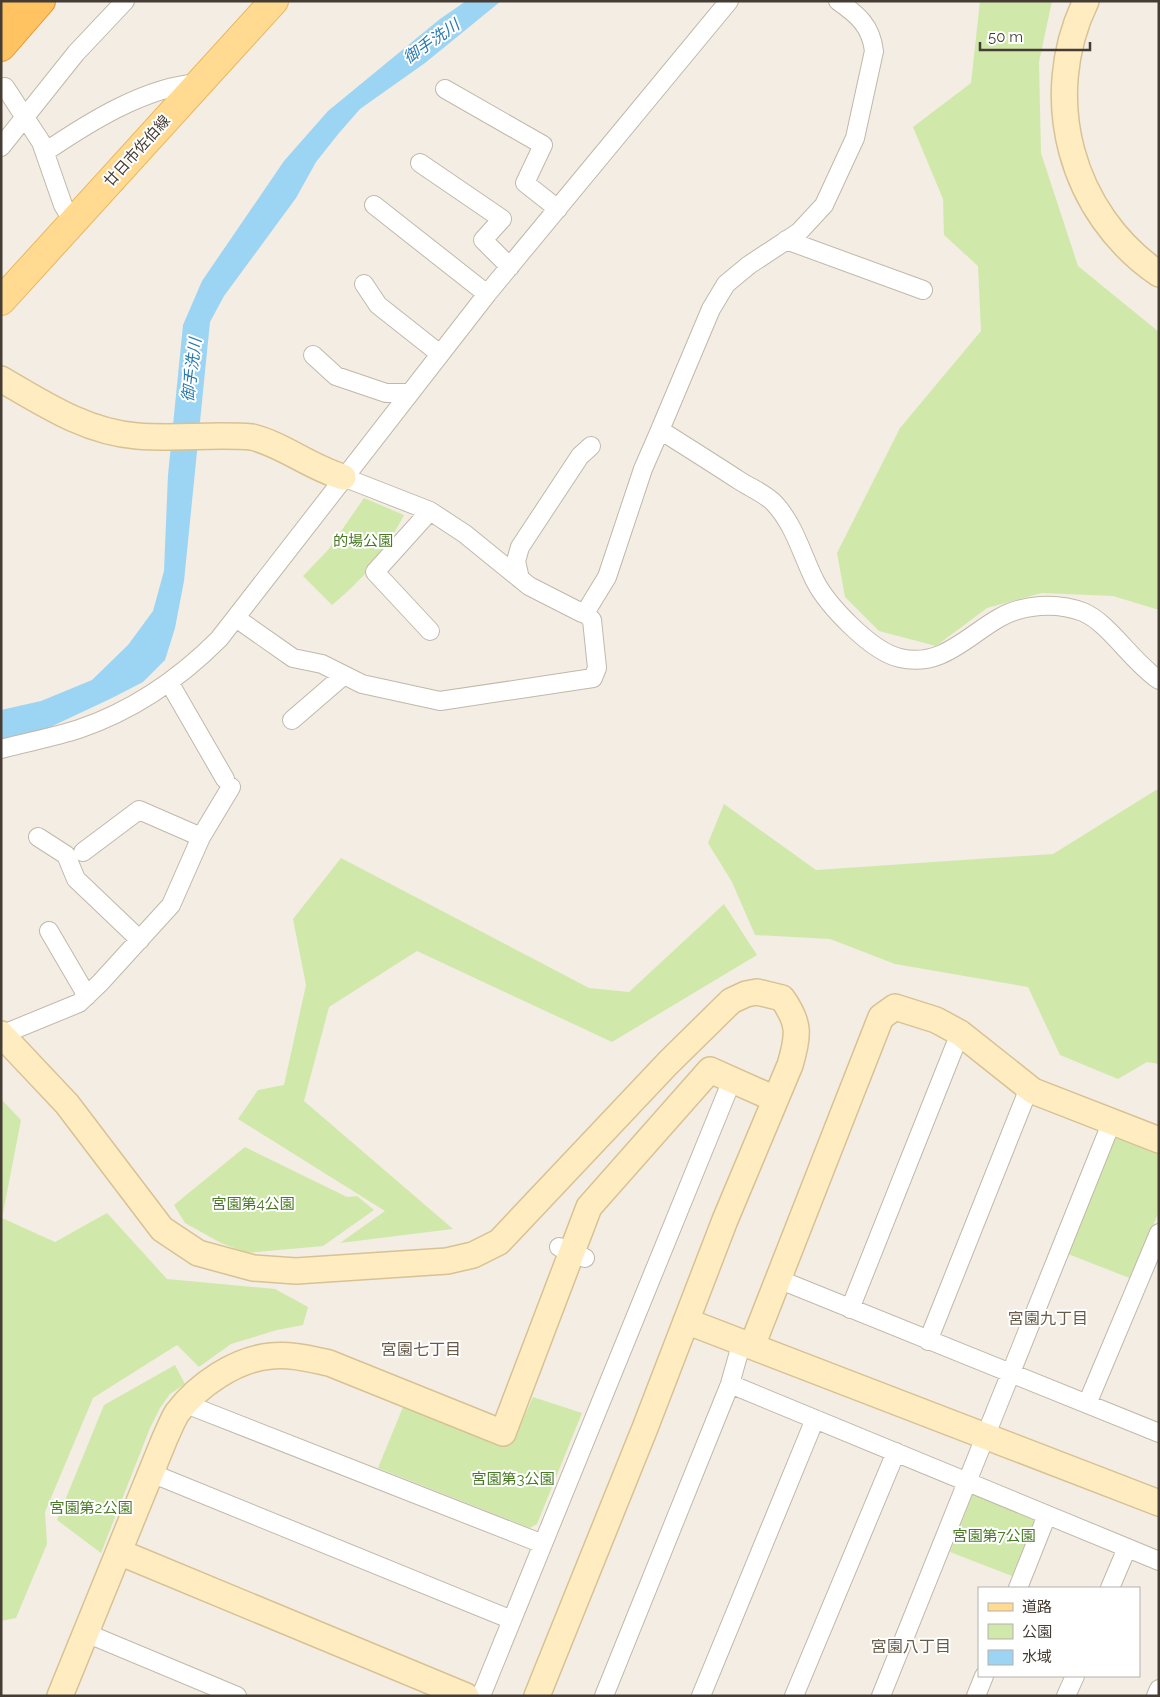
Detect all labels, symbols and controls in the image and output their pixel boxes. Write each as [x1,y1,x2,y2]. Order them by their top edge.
water label: 御手洗川 [400,14,465,68]
scale bar [980,20,1090,52]
text: 50 m [988,28,1023,46]
street label: 廿日市佐伯線 [100,112,174,190]
water label: 御手洗川 [178,335,205,403]
park label: 的場公園 [333,532,393,550]
park label: 宮園第4公園 [211,1195,295,1213]
district label: 宮園九丁目 [1008,1309,1088,1328]
district label: 宮園七丁目 [381,1340,461,1359]
park label: 宮園第3公園 [471,1470,555,1488]
park label: 宮園第2公園 [50,1499,132,1517]
park label: 宮園第7公園 [952,1527,1036,1545]
legend [978,1587,1140,1677]
text: 道路 [1022,1598,1052,1616]
text: 公園 [1022,1623,1052,1641]
district label: 宮園八丁目 [871,1637,951,1656]
text: 水域 [1022,1648,1052,1666]

